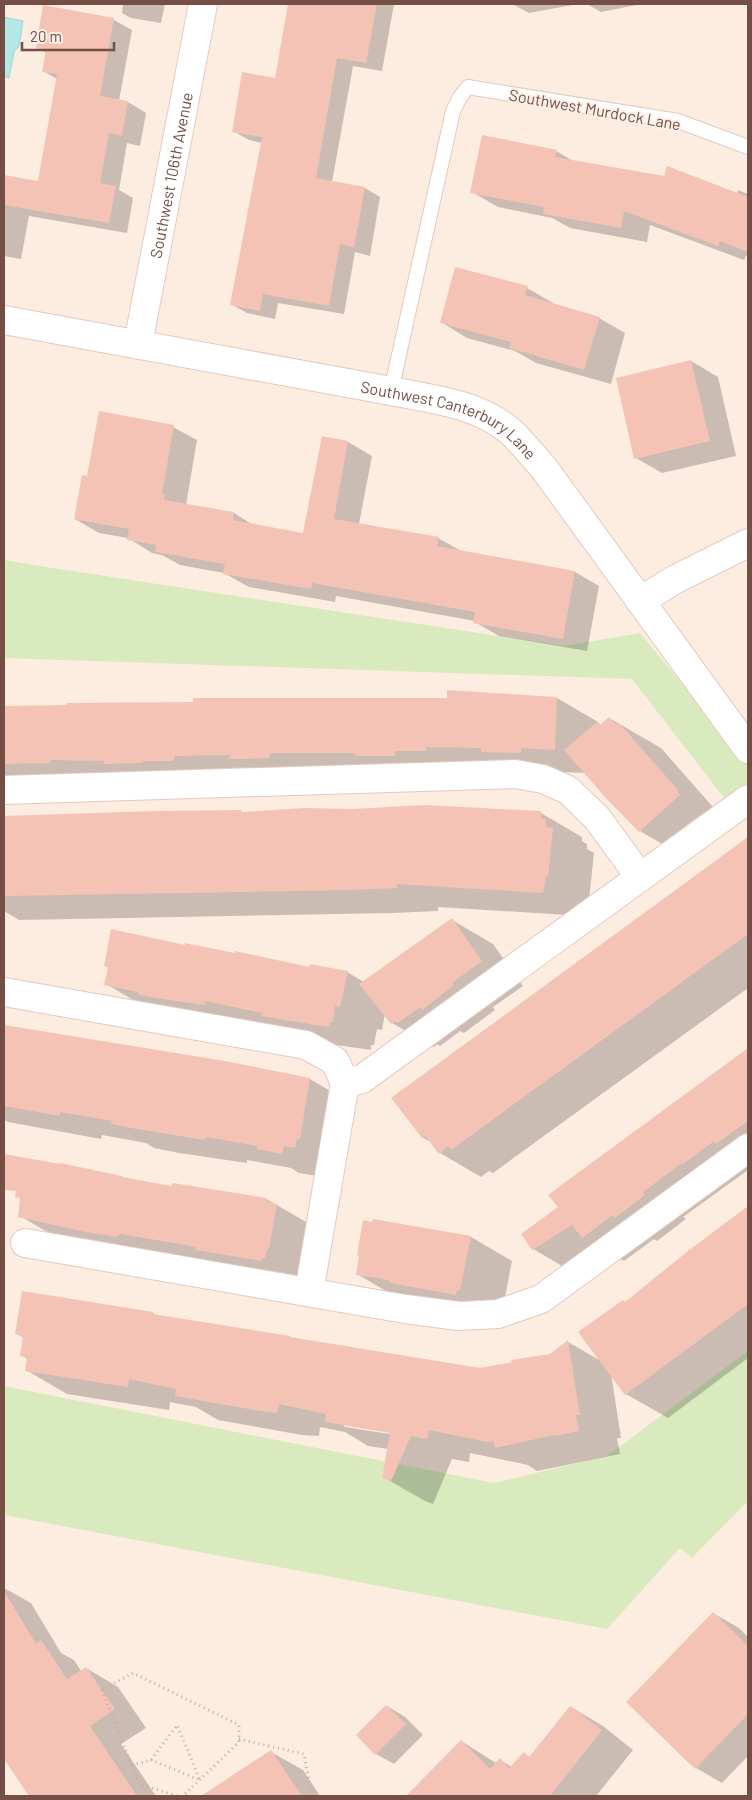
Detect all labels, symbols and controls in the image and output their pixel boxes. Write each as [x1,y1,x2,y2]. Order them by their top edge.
scale bar [22,20,115,52]
text: 20 m [30,27,62,45]
street label: Southwest Murdock Lane [507,85,683,133]
street label: Southwest 106th Avenue [145,90,195,260]
street label: Southwest Canterbury Lane [359,376,541,462]

